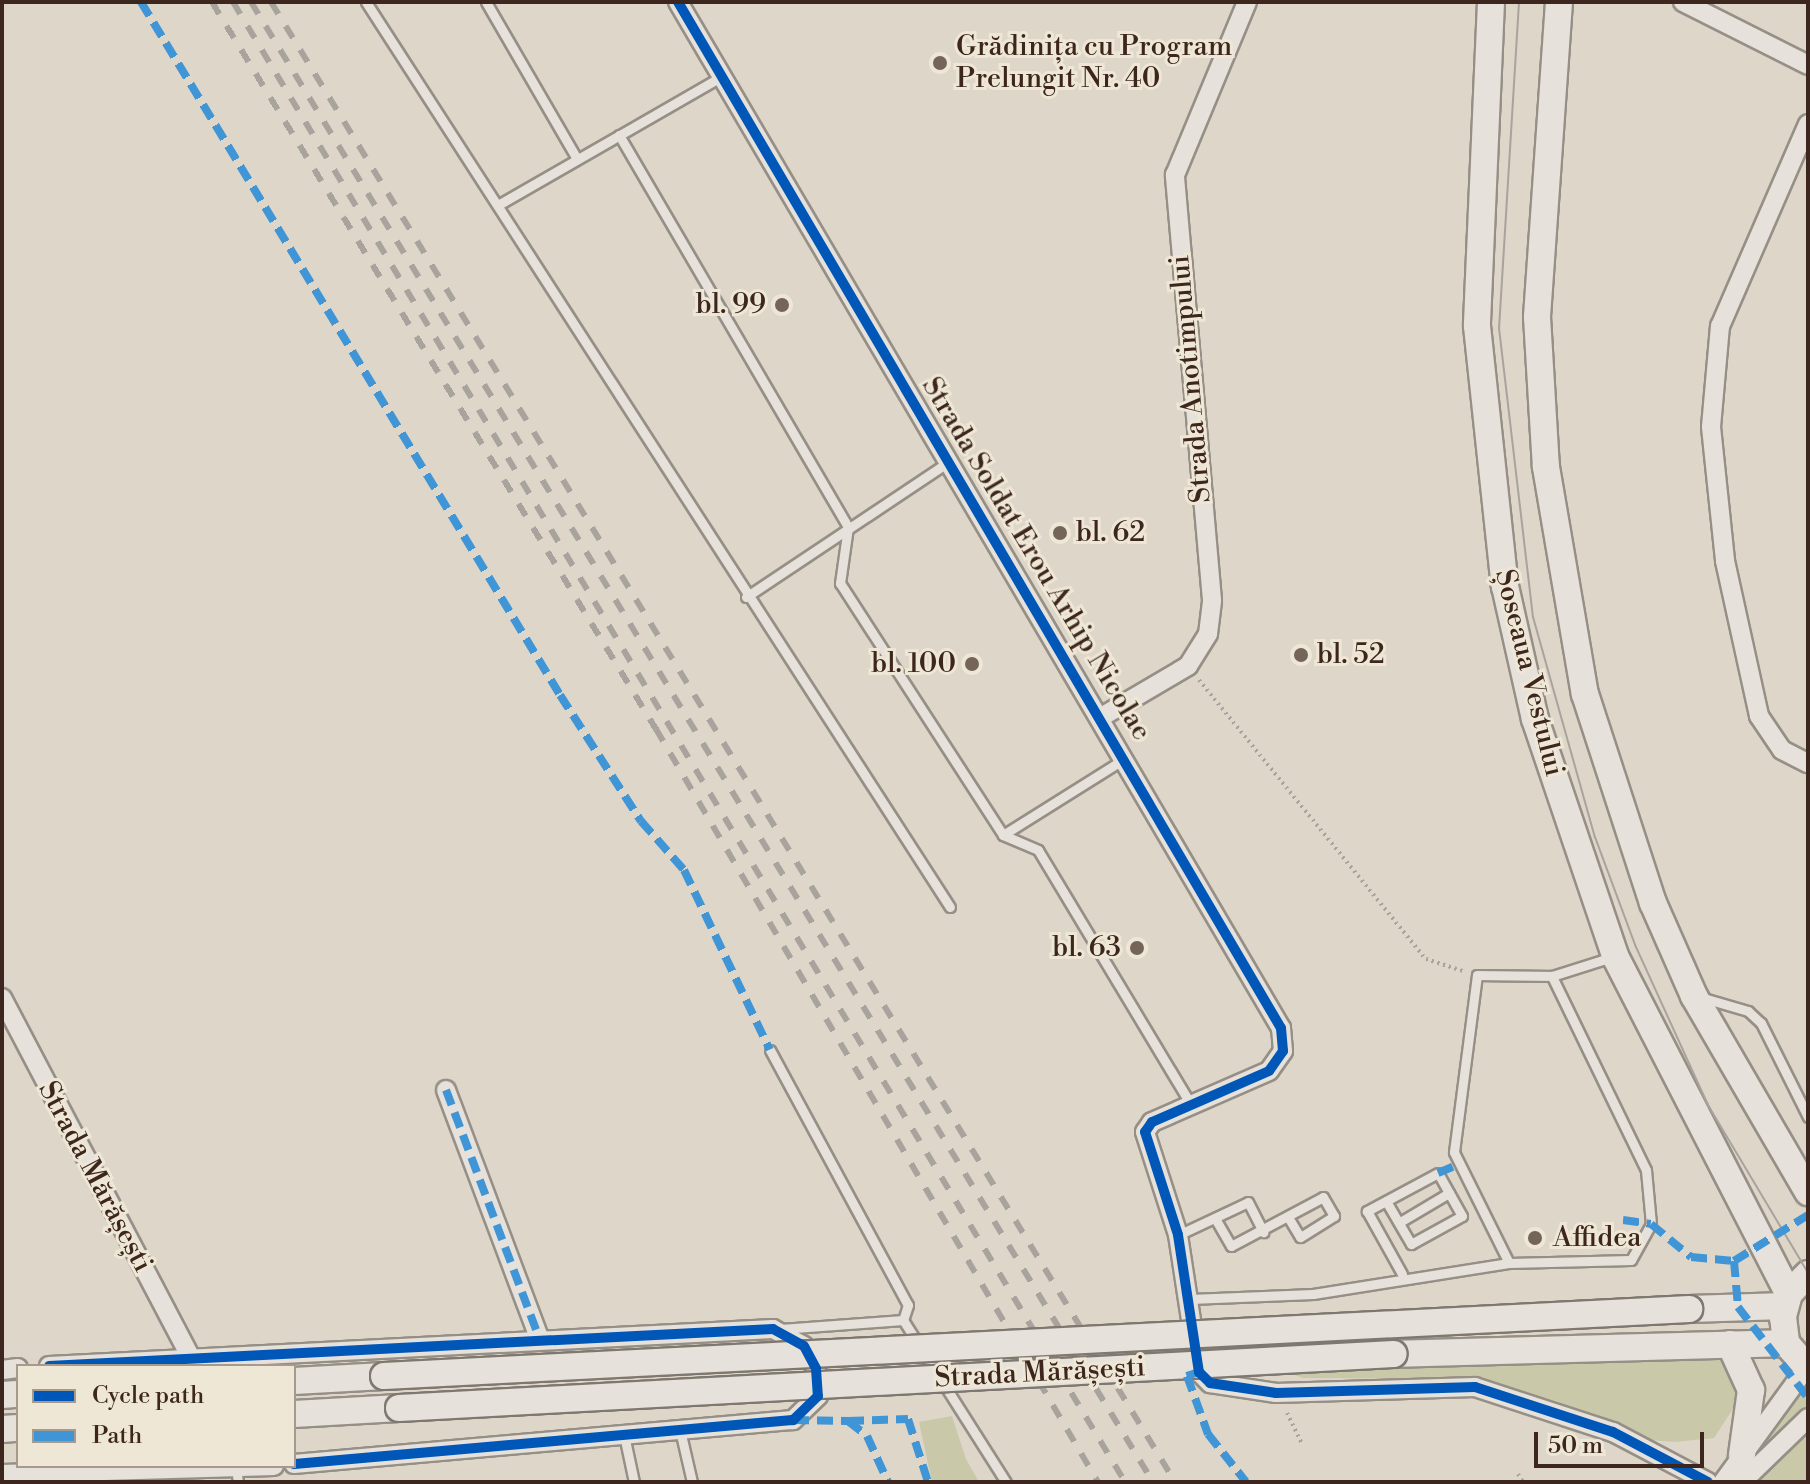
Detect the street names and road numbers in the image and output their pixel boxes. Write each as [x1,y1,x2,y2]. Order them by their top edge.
street label: Strada Anotimpului [1163,254,1219,504]
street label: Strada Soldat Erou Arhip Nicolae [914,371,1158,747]
street label: Șoseaua Vestului [1487,566,1571,780]
street label: Strada Mărășești [31,1076,159,1278]
street label: Strada Mărășești [934,1351,1146,1395]

